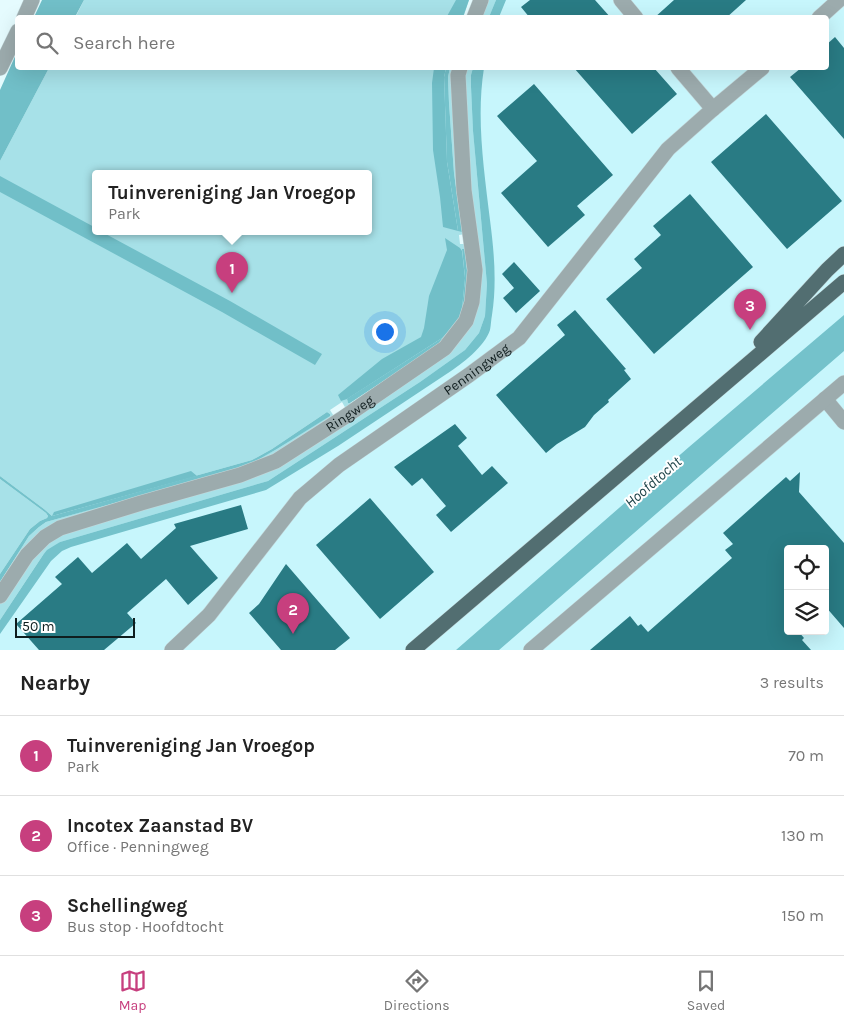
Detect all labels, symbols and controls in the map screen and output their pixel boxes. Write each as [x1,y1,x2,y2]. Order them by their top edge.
search box [15,15,829,70]
icon: search [33,29,61,57]
text: Search here [73,32,175,54]
popup [92,170,372,235]
text: Tuinvereniging Jan Vroegop [108,182,356,204]
text: Park [108,204,141,223]
pin: 1 [216,252,248,293]
pin: 3 [734,289,766,330]
your location [372,319,398,345]
street label: Penningweg [440,340,513,399]
street label: Ringweg [323,391,377,436]
water label: Hoofdtocht [621,452,686,511]
map controls [784,545,829,635]
button: locate [784,545,829,590]
button: layers [784,590,829,635]
pin: 2 [277,593,309,634]
scale bar [15,615,135,638]
text: 50 m [22,618,55,635]
text: Nearby [20,671,90,695]
text: 3 results [760,673,824,692]
text: Tuinvereniging Jan Vroegop [67,735,315,757]
text: 1 [33,746,39,765]
text: 70 m [788,746,824,765]
text: Park [67,757,99,776]
text: Incotex Zaanstad BV [67,815,253,837]
text: 2 [31,826,41,845]
text: 130 m [781,826,824,845]
text: Office · Penningweg [67,837,209,856]
text: Schellingweg [67,895,187,917]
text: 3 [31,906,41,925]
text: 150 m [781,906,824,925]
text: Bus stop · Hoofdtocht [67,917,224,936]
tab: Map [119,967,147,1014]
tab: Directions [384,967,450,1014]
tab: Saved [687,967,725,1014]

